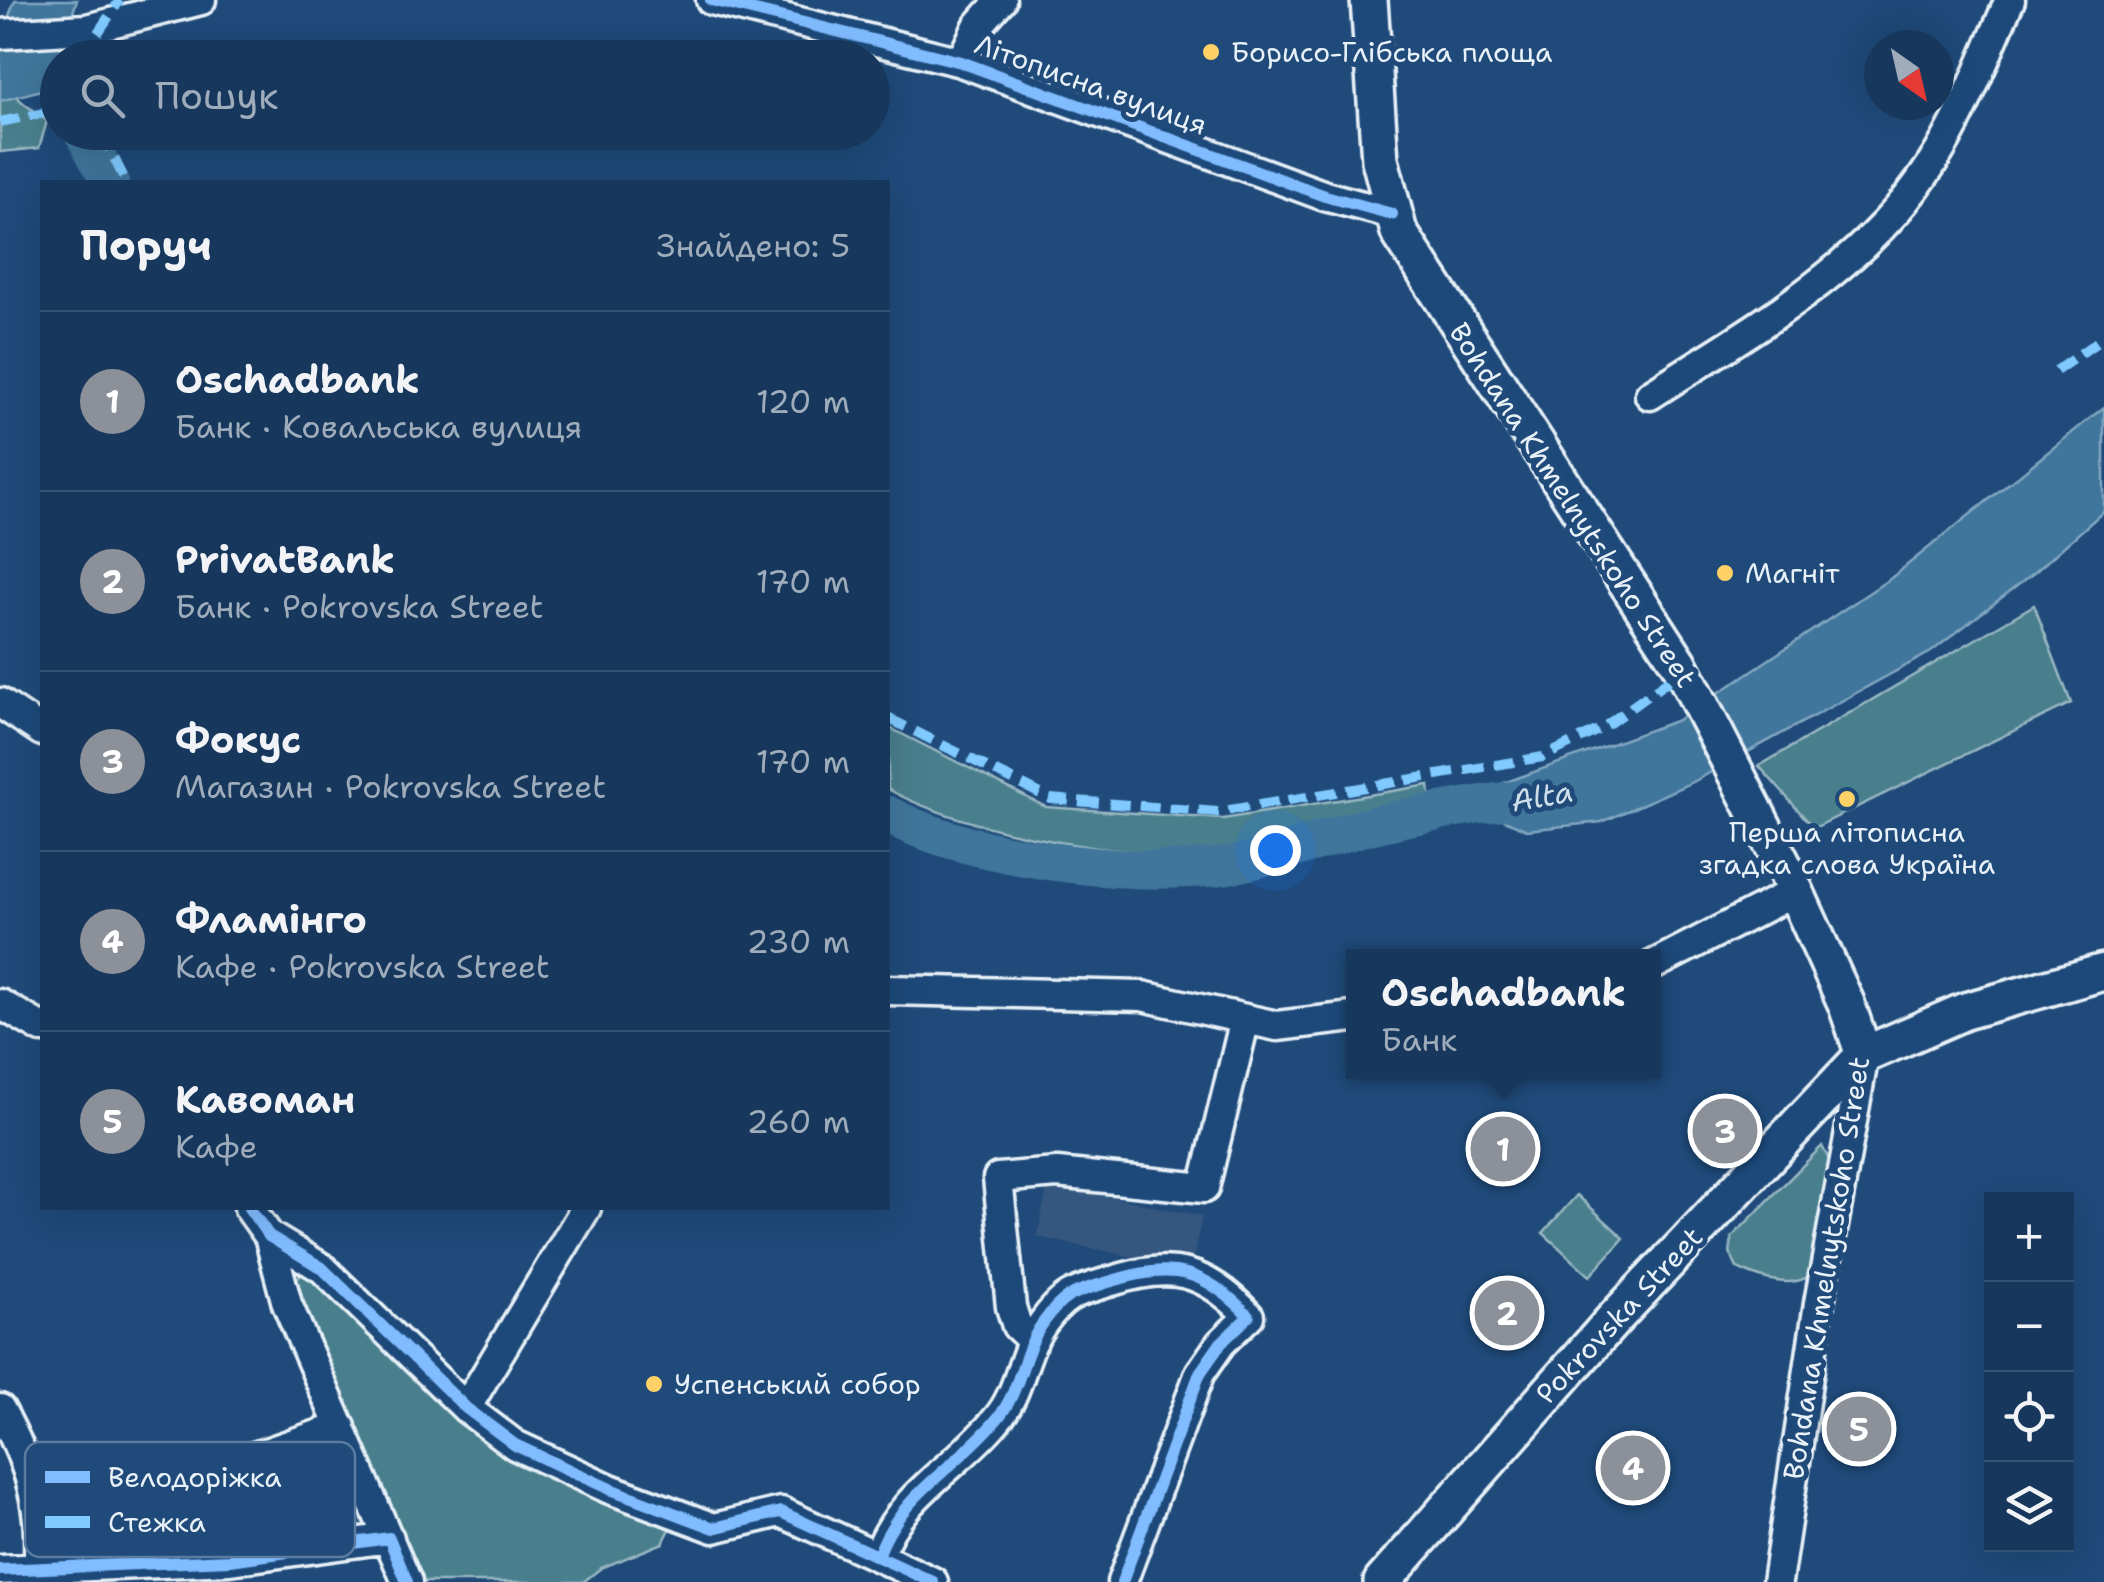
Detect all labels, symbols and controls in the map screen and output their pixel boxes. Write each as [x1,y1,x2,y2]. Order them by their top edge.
street label: Літописна вулиця [970,24,1212,144]
north arrow [1864,30,1954,120]
place label: Борисо-Глібська площа [1231,33,1552,71]
search box [40,40,890,150]
marker: Борисо-Глібська площа [1200,41,1222,63]
icon: search [75,68,130,123]
text: Пошук [155,70,278,121]
text: Поруч [80,217,212,273]
text: Знайдено: 5 [657,224,850,267]
street label: Bohdana Khmelnytskoho Street [1441,315,1705,695]
text: Oschadbank [175,354,420,405]
text: 1 [105,380,120,423]
text: 120 m [756,380,850,423]
text: Банк · Ковальська вулиця [175,405,582,448]
text: PrivatBank [175,534,395,585]
place label: Магніт [1745,554,1840,592]
text: 2 [101,560,124,603]
text: 170 m [756,560,850,603]
marker: Магніт [1714,562,1736,584]
text: Банк · Pokrovska Street [175,585,543,628]
text: Фокус [175,714,302,765]
text: 3 [101,740,124,783]
text: 170 m [756,740,850,783]
text: Магазин · Pokrovska Street [175,765,606,808]
water label: Alta [1508,770,1576,822]
marker: Перша літописна згадка слова Україна [1836,788,1858,810]
place label: Перша літописна згадка слова Україна [1699,813,1995,883]
your location [1250,825,1301,876]
text: Фламінго [175,894,367,945]
text: 4 [101,920,124,963]
text: 230 m [747,920,850,963]
text: Кафе · Pokrovska Street [175,945,550,988]
popup [1346,949,1661,1079]
text: Oschadbank [1381,967,1626,1018]
text: Банк [1381,1018,1457,1061]
street label: Bohdana Khmelnytskoho Street [1774,1054,1878,1482]
text: Кавоман [175,1074,355,1125]
pin: 3 [1692,1094,1758,1168]
text: 5 [102,1100,123,1143]
text: 260 m [747,1100,850,1143]
pin: 1 [1470,1112,1536,1186]
text: Кафе [175,1125,258,1168]
map controls [1984,1192,2074,1552]
button: + [1984,1192,2074,1282]
street label: Pokrovska Street [1527,1218,1711,1412]
pin: 2 [1474,1276,1540,1350]
button: − [1984,1282,2074,1372]
place label: Успенський собор [674,1365,921,1403]
button: locate [1984,1372,2074,1462]
marker: Успенський собор [643,1373,665,1395]
pin: 5 [1826,1392,1892,1466]
pin: 4 [1600,1430,1666,1506]
legend [25,1442,355,1557]
text: Велодоріжка [108,1458,282,1496]
button: layers [1984,1462,2074,1552]
text: Стежка [108,1503,206,1541]

